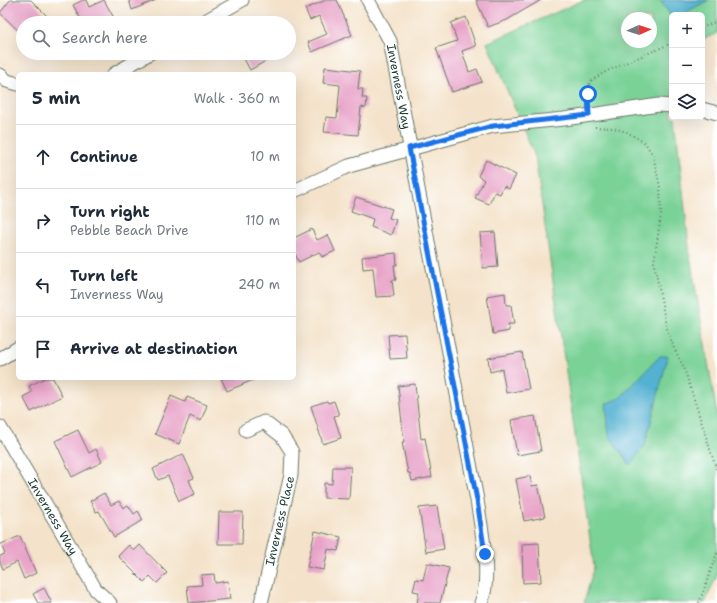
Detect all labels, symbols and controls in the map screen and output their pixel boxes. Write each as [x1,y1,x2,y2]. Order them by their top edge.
north arrow [621,12,657,48]
map controls [669,12,705,120]
button: + [669,12,705,48]
search box [16,16,296,60]
icon: search [30,27,52,49]
text: Search here [62,28,148,48]
street label: Inverness Way [383,43,415,131]
button: − [669,48,705,84]
button: layers [669,84,705,120]
route start [579,85,597,103]
text: 5 min [32,87,80,109]
text: Walk · 360 m [194,90,280,107]
icon: ahead [32,146,54,168]
text: Continue [70,147,138,167]
text: 10 m [250,148,280,165]
text: Turn right [70,202,150,222]
icon: right [32,210,54,232]
text: 110 m [245,212,280,229]
text: Pebble Beach Drive [70,222,189,239]
text: Turn left [70,266,138,286]
icon: left [32,274,54,296]
text: 240 m [238,276,280,293]
text: Inverness Way [70,286,164,303]
icon: arrive [32,338,54,360]
text: Arrive at destination [70,339,238,359]
street label: Inverness Place [262,474,298,568]
street label: Inverness Way [24,475,82,558]
route end [476,545,494,563]

